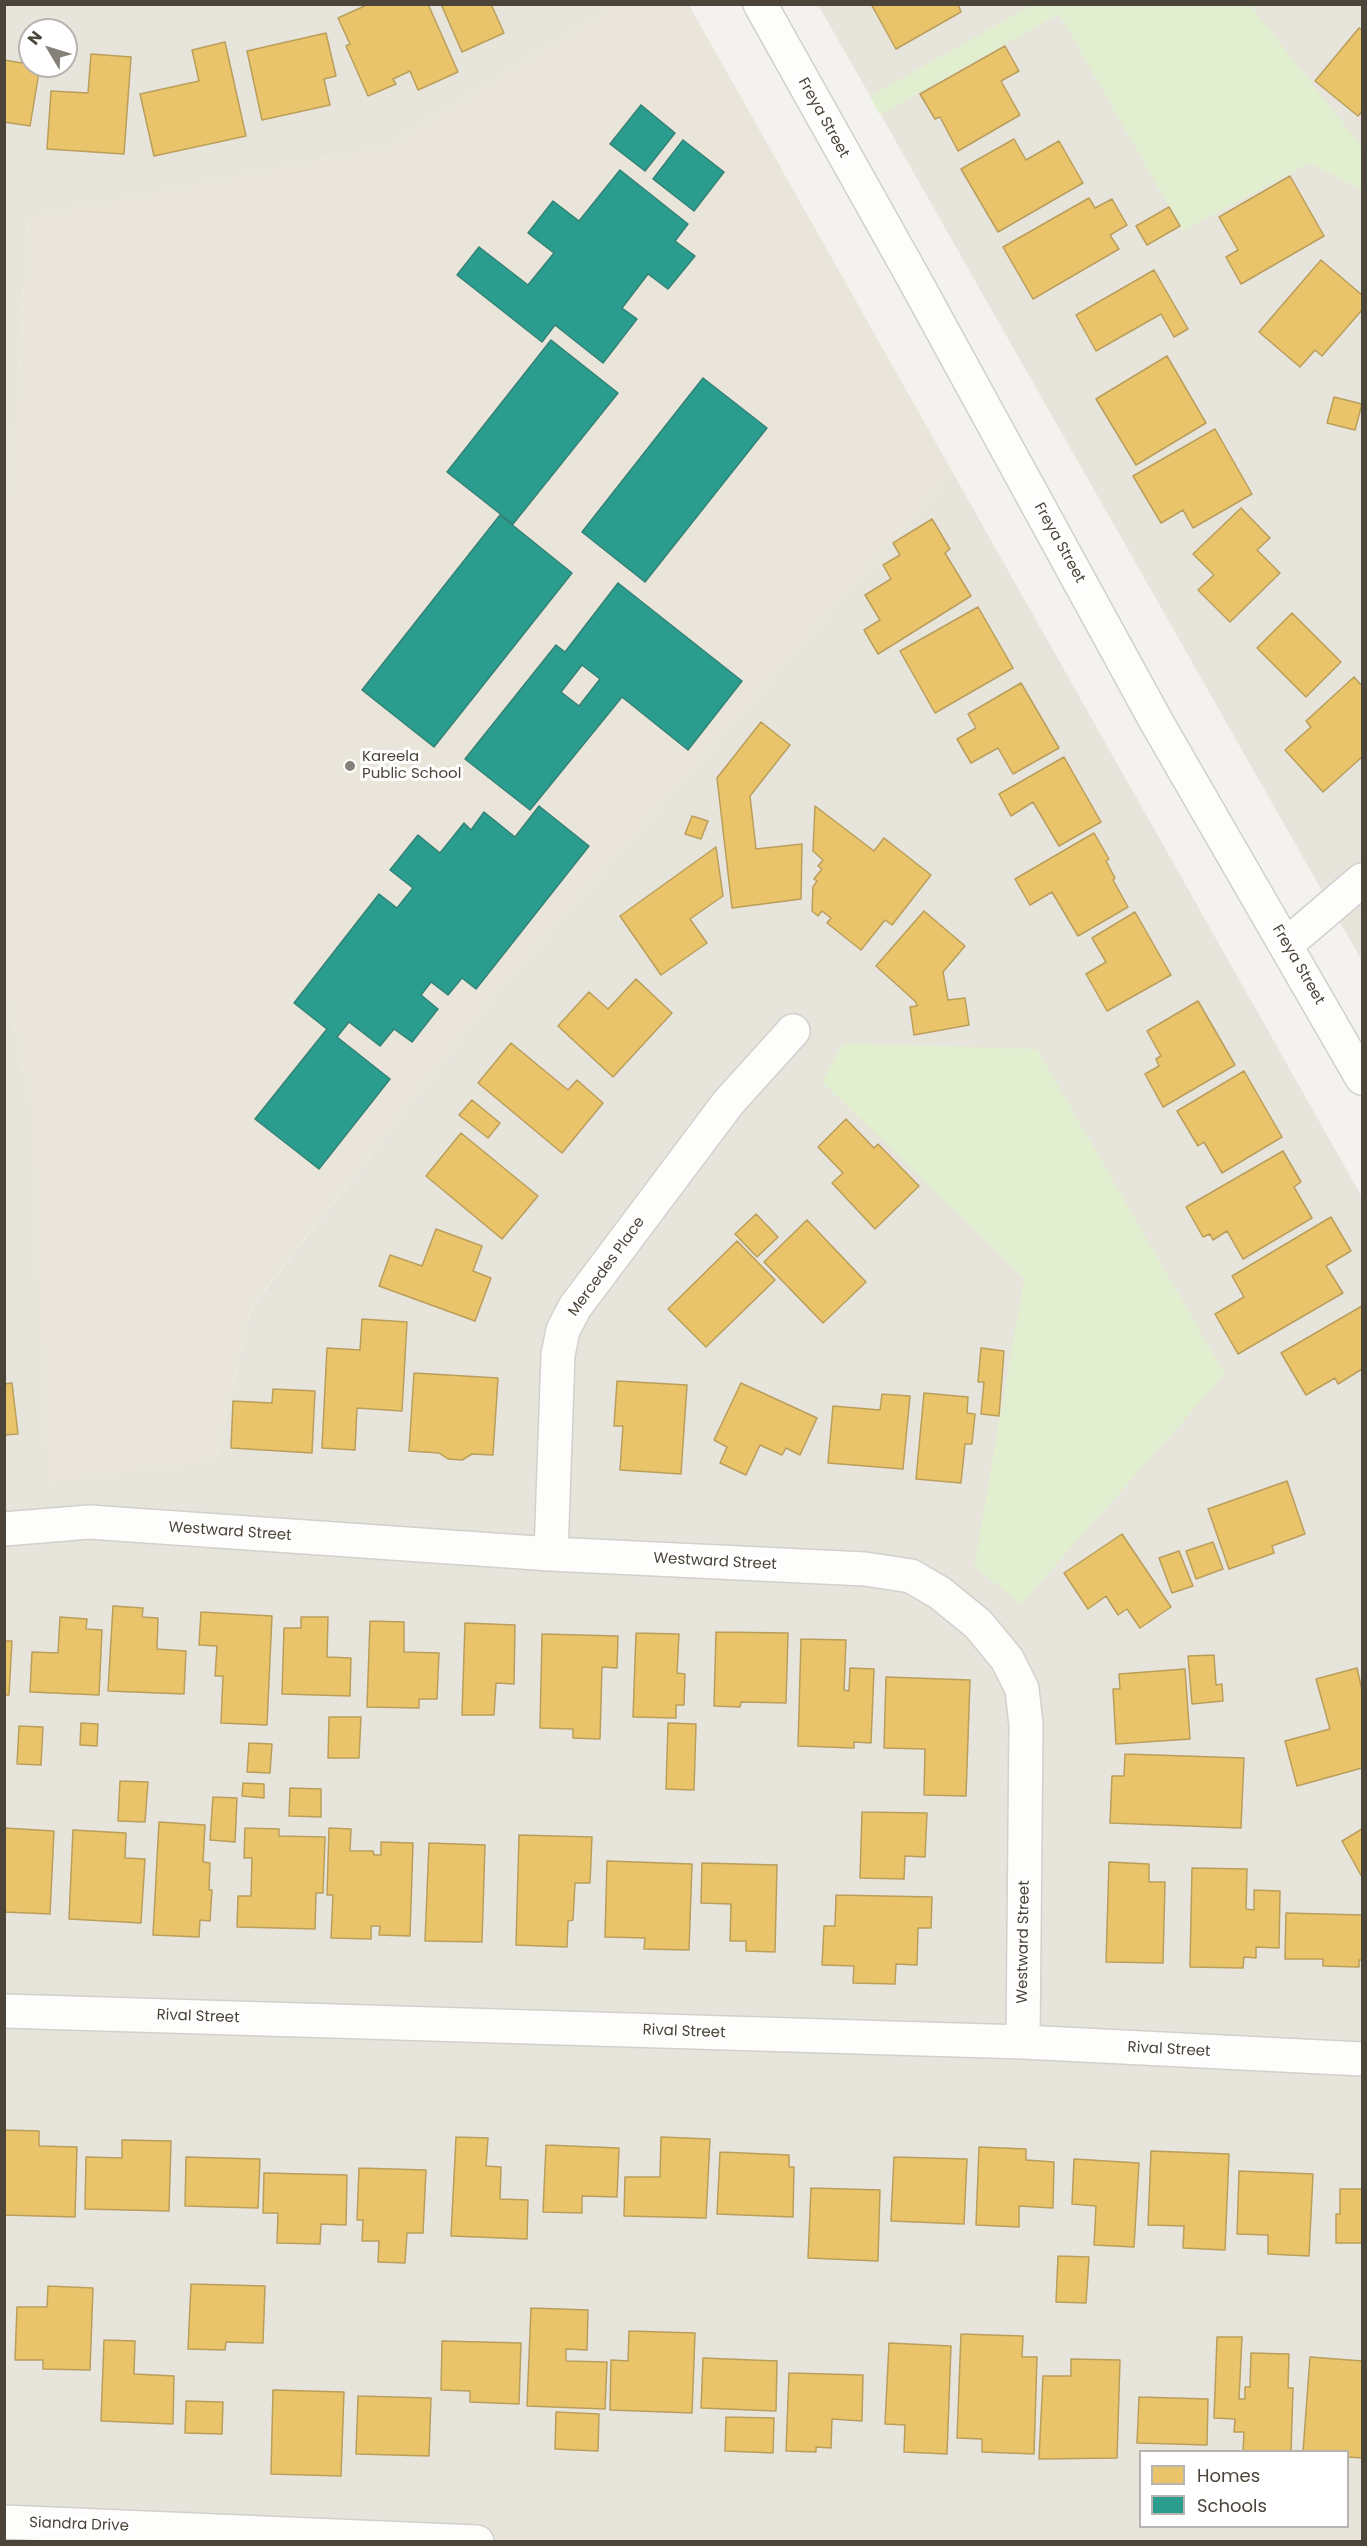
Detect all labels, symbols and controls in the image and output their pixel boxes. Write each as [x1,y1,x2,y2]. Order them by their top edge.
north arrow [18,18,78,78]
text: N [22,26,48,50]
street label: Freya Street [794,75,852,161]
street label: Freya Street [1030,500,1088,586]
place label: Kareela Public School [362,748,461,783]
marker: Kareela Public School [343,759,357,773]
street label: Freya Street [1268,922,1328,1008]
street label: Mercedes Place [565,1214,649,1320]
street label: Westward Street [168,1519,292,1545]
street label: Westward Street [653,1550,777,1574]
street label: Westward Street [1014,1880,1034,2004]
street label: Rival Street [156,2007,240,2027]
street label: Rival Street [642,2022,726,2042]
street label: Rival Street [1127,2039,1211,2061]
legend [1139,2450,1349,2528]
text: Homes [1197,2463,1260,2488]
text: Schools [1197,2493,1267,2518]
street label: Siandra Drive [29,2514,129,2536]

